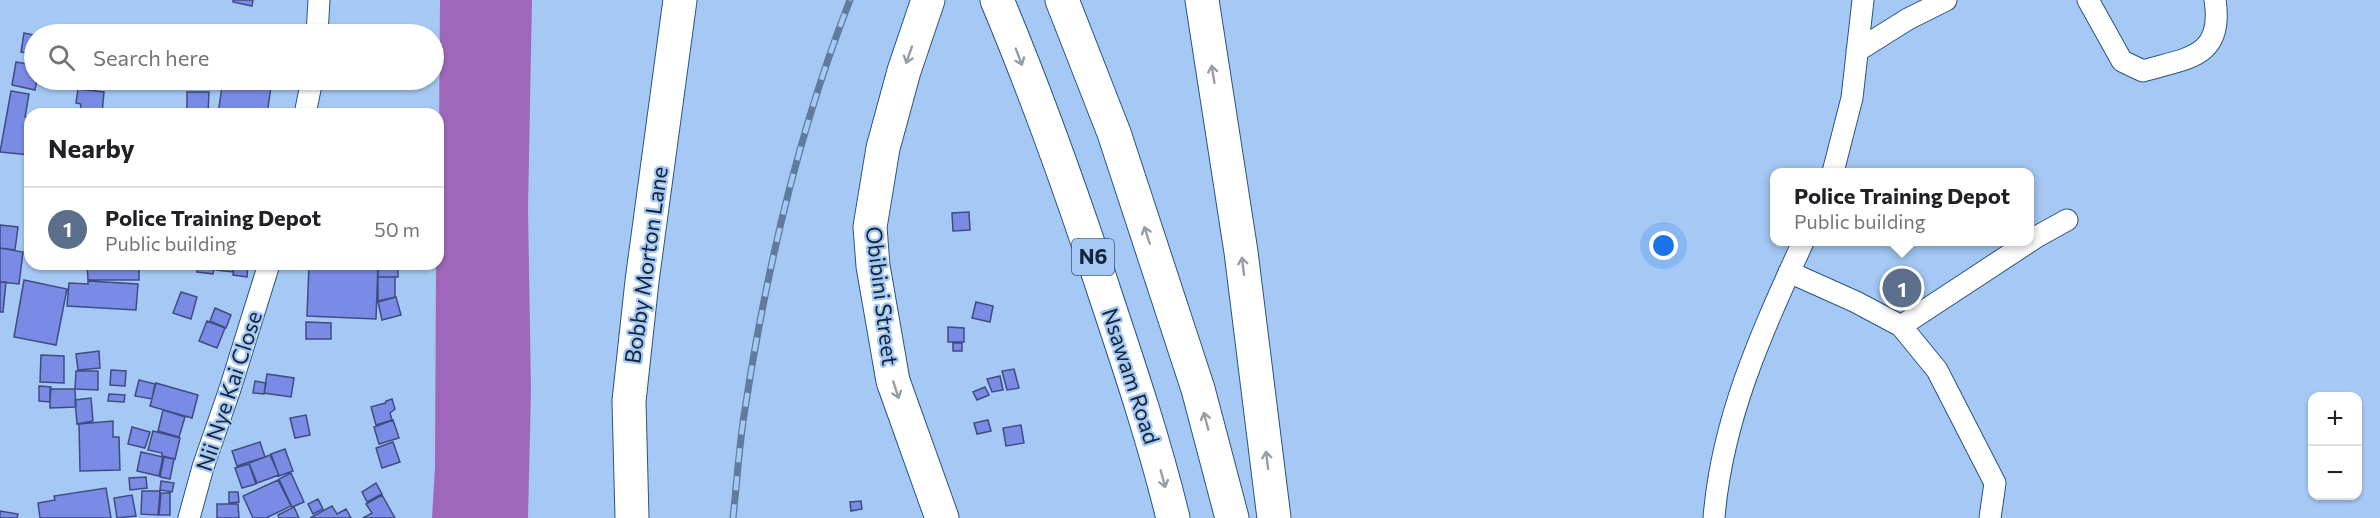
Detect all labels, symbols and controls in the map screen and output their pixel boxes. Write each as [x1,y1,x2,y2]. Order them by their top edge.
search box [24,24,444,90]
icon: search [45,41,78,74]
text: Search here [93,44,209,71]
one-way arrow [903,45,914,64]
one-way arrow [1014,47,1025,65]
one-way arrow [1207,64,1218,84]
text: Nearby [48,132,135,163]
street label: Bobby Morton Lane [618,165,673,365]
popup [1770,168,2034,246]
text: Police Training Depot [1794,182,2010,209]
text: Police Training Depot [105,204,321,231]
text: Public building [1794,209,1926,233]
text: 1 [63,217,72,241]
text: 50 m [374,217,420,241]
street label: Obibini Street [861,225,904,367]
one-way arrow [1141,226,1152,245]
text: Public building [105,231,237,255]
your location [1649,231,1678,260]
road number: N6 [1072,239,1114,275]
one-way arrow [1237,257,1248,277]
pin: 1 [1882,266,1922,310]
street label: Nsawam Road [1097,304,1166,447]
street label: Nii Nye Kai Close [190,307,267,474]
one-way arrow [891,380,902,399]
map controls [2308,392,2362,500]
button: + [2308,392,2362,446]
one-way arrow [1200,412,1211,431]
button: − [2308,446,2362,500]
one-way arrow [1261,451,1272,470]
one-way arrow [1158,469,1170,488]

